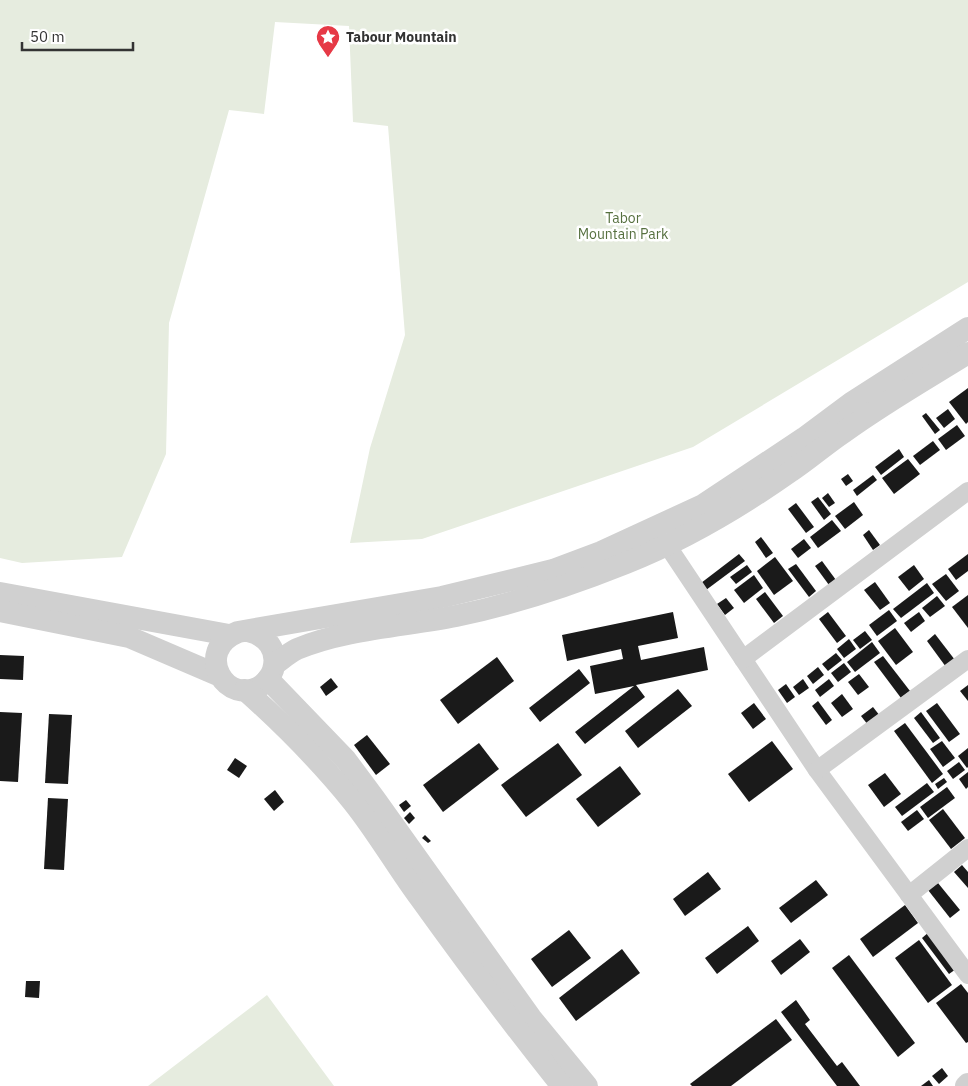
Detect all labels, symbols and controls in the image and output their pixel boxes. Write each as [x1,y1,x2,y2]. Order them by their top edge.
scale bar [22,20,134,52]
place icon: Tabour Mountain [315,24,341,58]
text: 50 m [30,27,65,46]
place label: Tabour Mountain [346,28,457,46]
park label: Tabor Mountain Park [578,209,669,243]

